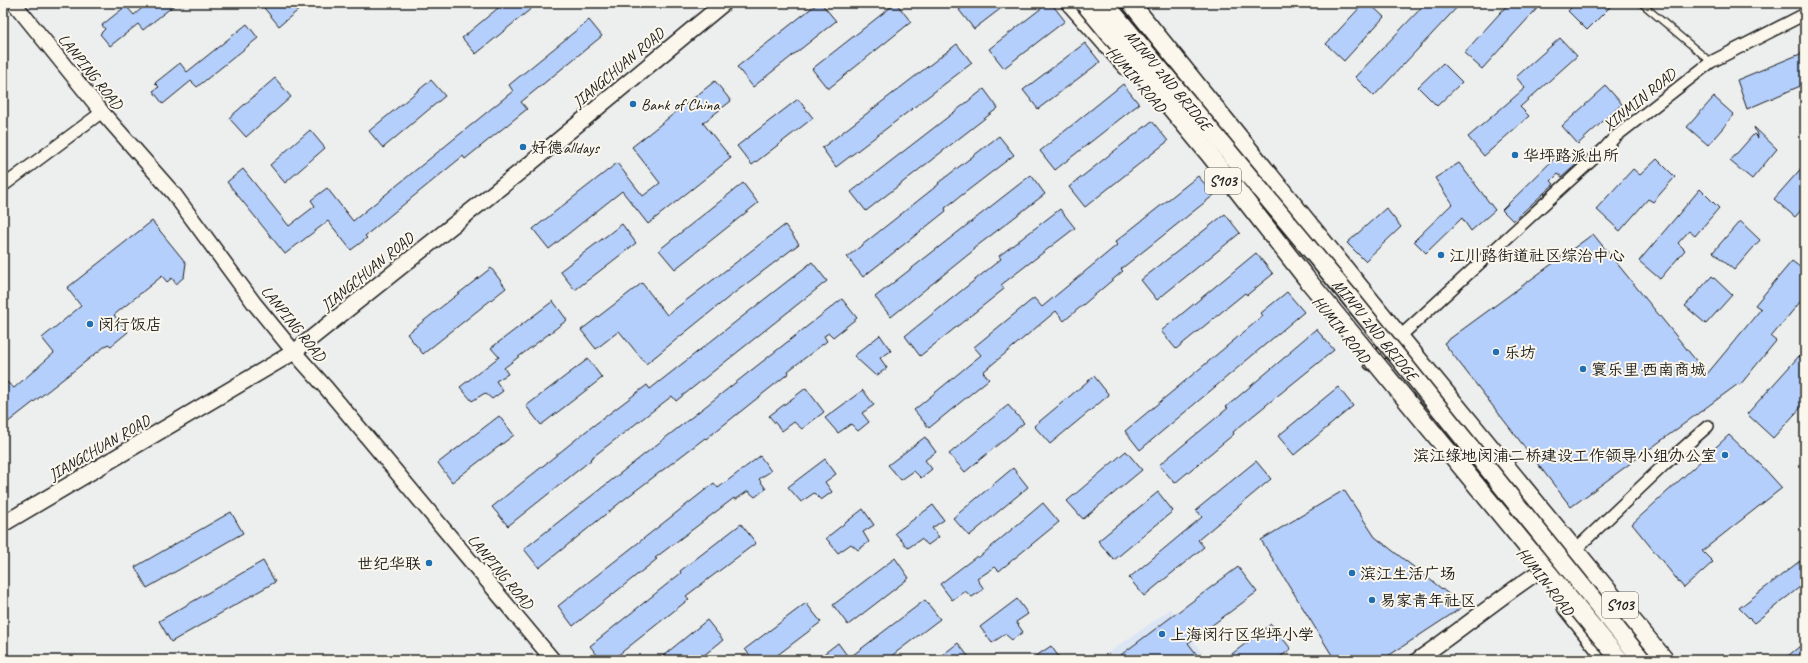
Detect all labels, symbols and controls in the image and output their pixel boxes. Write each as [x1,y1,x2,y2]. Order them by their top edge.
street label: JIANGCHUAN ROAD [568,22,670,113]
street label: MINPU 2ND BRIDGE [1120,26,1217,137]
street label: LANPING ROAD [54,30,128,115]
street label: HUMIN ROAD [1102,42,1172,118]
street label: XINMIN ROAD [1599,63,1682,135]
place label: Bank of China [641,95,721,115]
marker: Bank of China [628,99,638,109]
place label: 好德alldays [531,138,601,158]
marker: 好德alldays [518,142,528,152]
place label: 华坪路派出所 [1523,146,1619,166]
marker: 华坪路派出所 [1510,150,1520,160]
road number: S103 [1205,168,1241,194]
street label: JIANGCHUAN ROAD [316,227,420,316]
place label: 江川路街道社区综治中心 [1449,246,1625,266]
marker: 江川路街道社区综治中心 [1436,250,1446,260]
street label: MINPU 2ND BRIDGE [1328,275,1423,387]
street label: LANPING ROAD [257,282,331,367]
street label: HUMIN ROAD [1308,292,1376,369]
place label: 闵行饭店 [98,315,162,335]
marker: 闵行饭店 [85,319,95,329]
place label: 乐坊 [1504,343,1536,363]
marker: 乐坊 [1491,347,1501,357]
place label: 寰乐里·西南商城 [1591,360,1706,380]
marker: 寰乐里·西南商城 [1578,364,1588,374]
street label: JIANGCHUAN ROAD [44,410,155,485]
place label: 滨江绿地闵浦二桥建设工作领导小组办公室 [1413,446,1717,466]
marker: 滨江绿地闵浦二桥建设工作领导小组办公室 [1720,450,1730,460]
street label: LANPING ROAD [463,530,539,615]
street label: HUMIN ROAD [1512,543,1579,621]
place label: 世纪华联 [357,554,421,574]
marker: 世纪华联 [424,558,434,568]
place label: 滨江生活广场 [1360,564,1456,584]
marker: 滨江生活广场 [1347,568,1357,578]
place label: 易家青年社区 [1380,591,1476,611]
road number: S103 [1602,592,1638,618]
marker: 易家青年社区 [1367,595,1377,605]
place label: 上海闵行区华坪小学 [1170,625,1314,645]
marker: 上海闵行区华坪小学 [1157,629,1167,639]

